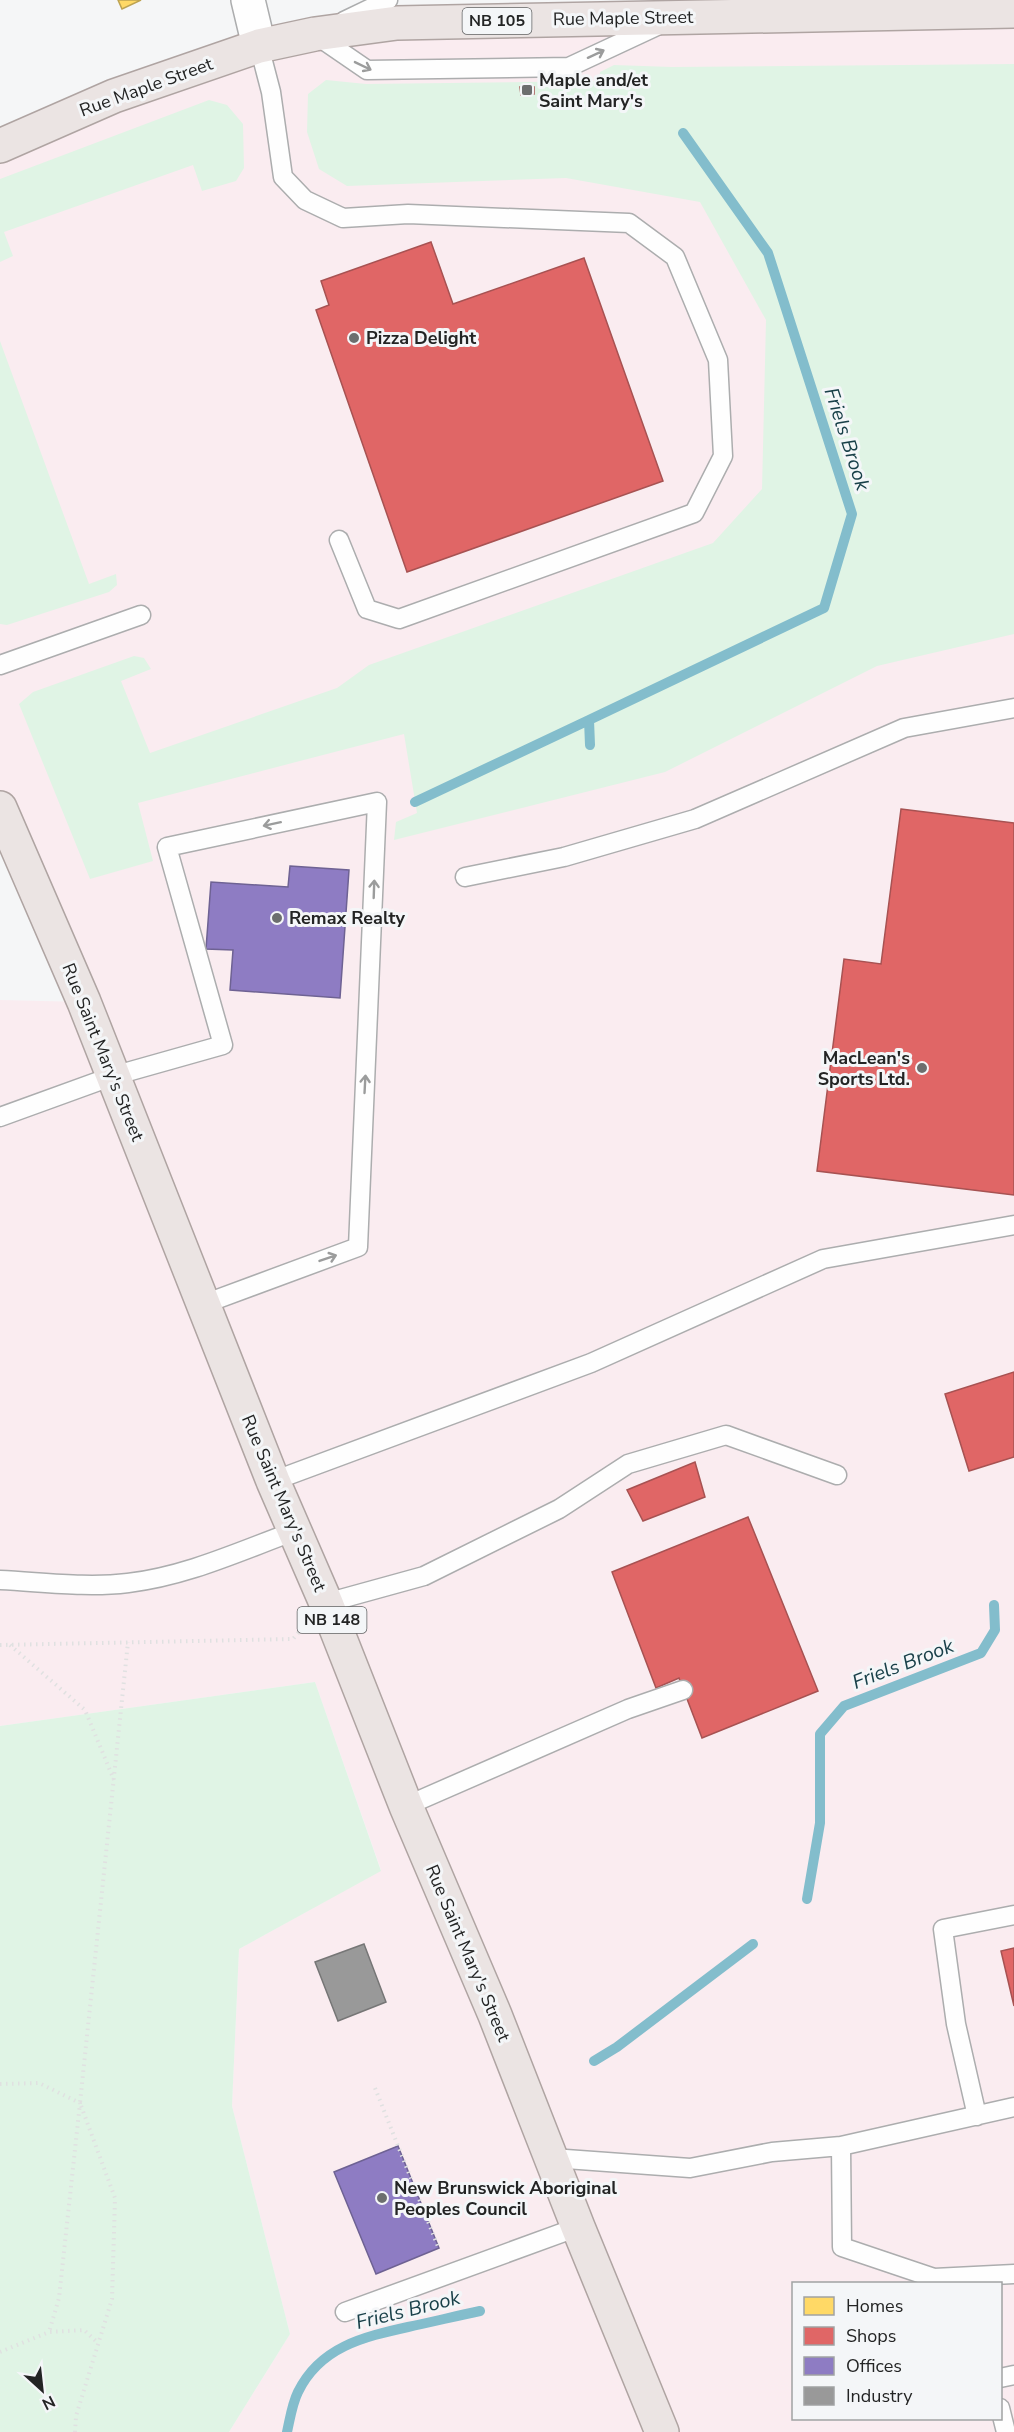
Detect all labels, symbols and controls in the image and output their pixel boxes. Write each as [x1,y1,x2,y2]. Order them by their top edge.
street label: Rue Maple Street [553,5,694,31]
road number: NB 105 [462,8,532,34]
one-way arrow [587,48,605,59]
street label: Rue Maple Street [76,51,217,122]
one-way arrow [354,60,372,72]
place label: Maple and/et Saint Mary's [539,68,648,113]
marker: Maple and/et Saint Mary's [520,83,534,97]
place label: Pizza Delight [366,326,476,350]
marker: Pizza Delight [347,331,361,345]
water label: Friels Brook [818,384,877,495]
one-way arrow [263,819,282,831]
one-way arrow [368,880,379,900]
place label: Remax Realty [289,906,405,930]
marker: Remax Realty [270,911,284,925]
street label: Rue Saint Mary's Street [56,960,150,1145]
place label: MacLean's Sports Ltd. [818,1046,910,1091]
marker: MacLean's Sports Ltd. [915,1061,929,1075]
one-way arrow [360,1075,371,1095]
one-way arrow [319,1251,337,1262]
street label: Rue Saint Mary's Street [236,1411,332,1596]
road number: NB 148 [298,1607,366,1633]
water label: Friels Brook [848,1632,959,1696]
street label: Rue Saint Mary's Street [420,1861,516,2046]
place label: New Brunswick Aboriginal Peoples Council [394,2176,617,2221]
marker: New Brunswick Aboriginal Peoples Council [375,2191,389,2205]
legend [792,2282,1002,2420]
water label: Friels Brook [353,2284,464,2336]
text: Homes [846,2294,903,2318]
text: Shops [846,2324,896,2348]
text: Offices [846,2354,902,2378]
north arrow [12,2360,72,2420]
text: Industry [846,2384,913,2408]
text: N [38,2390,59,2415]

